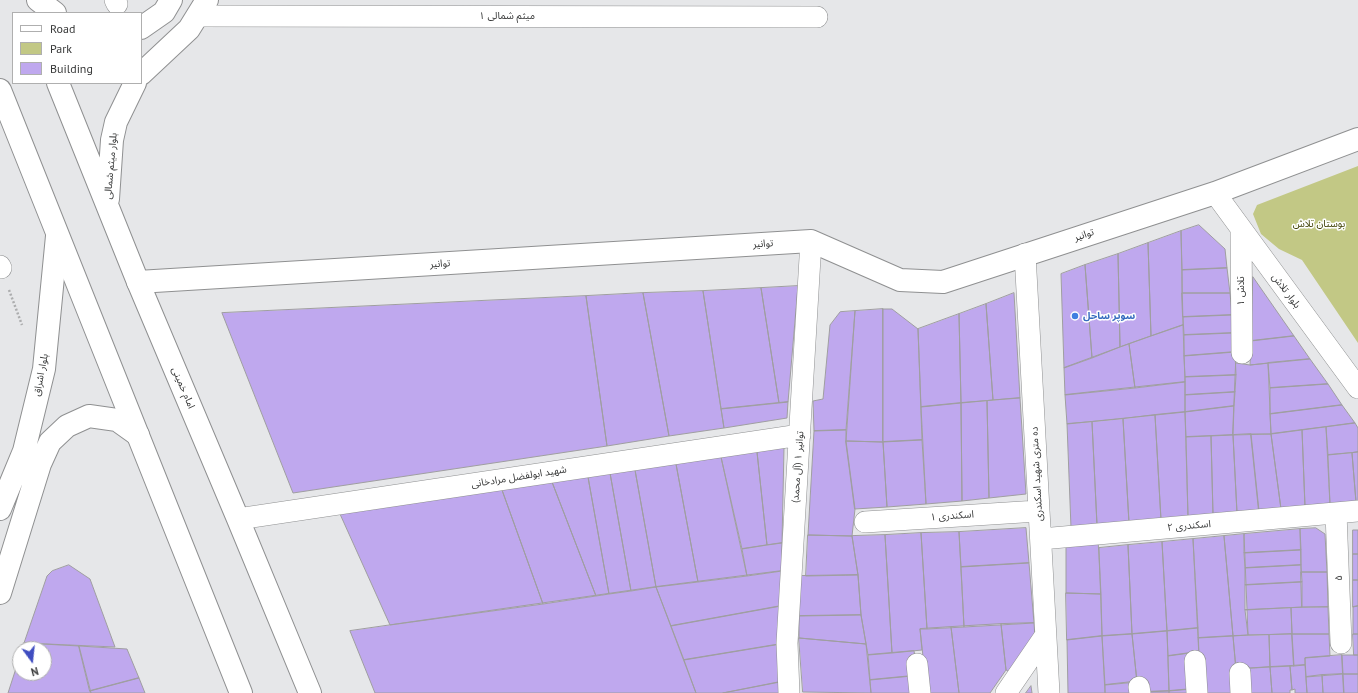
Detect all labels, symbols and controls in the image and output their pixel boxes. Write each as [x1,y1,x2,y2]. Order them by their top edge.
street label: میثم شمالی ۱ [479,10,535,22]
legend [12,12,142,84]
text: Road [50,21,75,36]
text: Park [50,41,72,56]
text: Building [50,61,93,76]
street label: بلوار میثم شمالی [102,132,120,200]
park label: بوستان تلاش [1293,218,1345,230]
street label: توانیر [1072,226,1096,244]
street label: توانیر [752,237,774,251]
street label: توانیر [429,257,451,271]
street label: بلوار تلاش [1269,271,1303,311]
street label: تلاش ۱ [1235,276,1247,306]
place label: سوپر ساحل [1083,310,1135,322]
marker: سوپر ساحل [1070,311,1080,321]
street label: بلوار اشراق [31,353,51,397]
street label: امام خمینی [169,365,197,411]
street label: ده متری شهید اسکندری [1029,426,1045,522]
street label: توانیر ۱ (آل محمد) [790,431,806,503]
street label: شهید ابولفضل مرادخانی [470,464,568,490]
street label: اسکندری ۱ [930,508,974,524]
street label: اسکندری ۲ [1167,518,1211,534]
street label: ۵ [1333,575,1345,581]
north arrow [12,641,52,681]
text: N [30,664,40,679]

